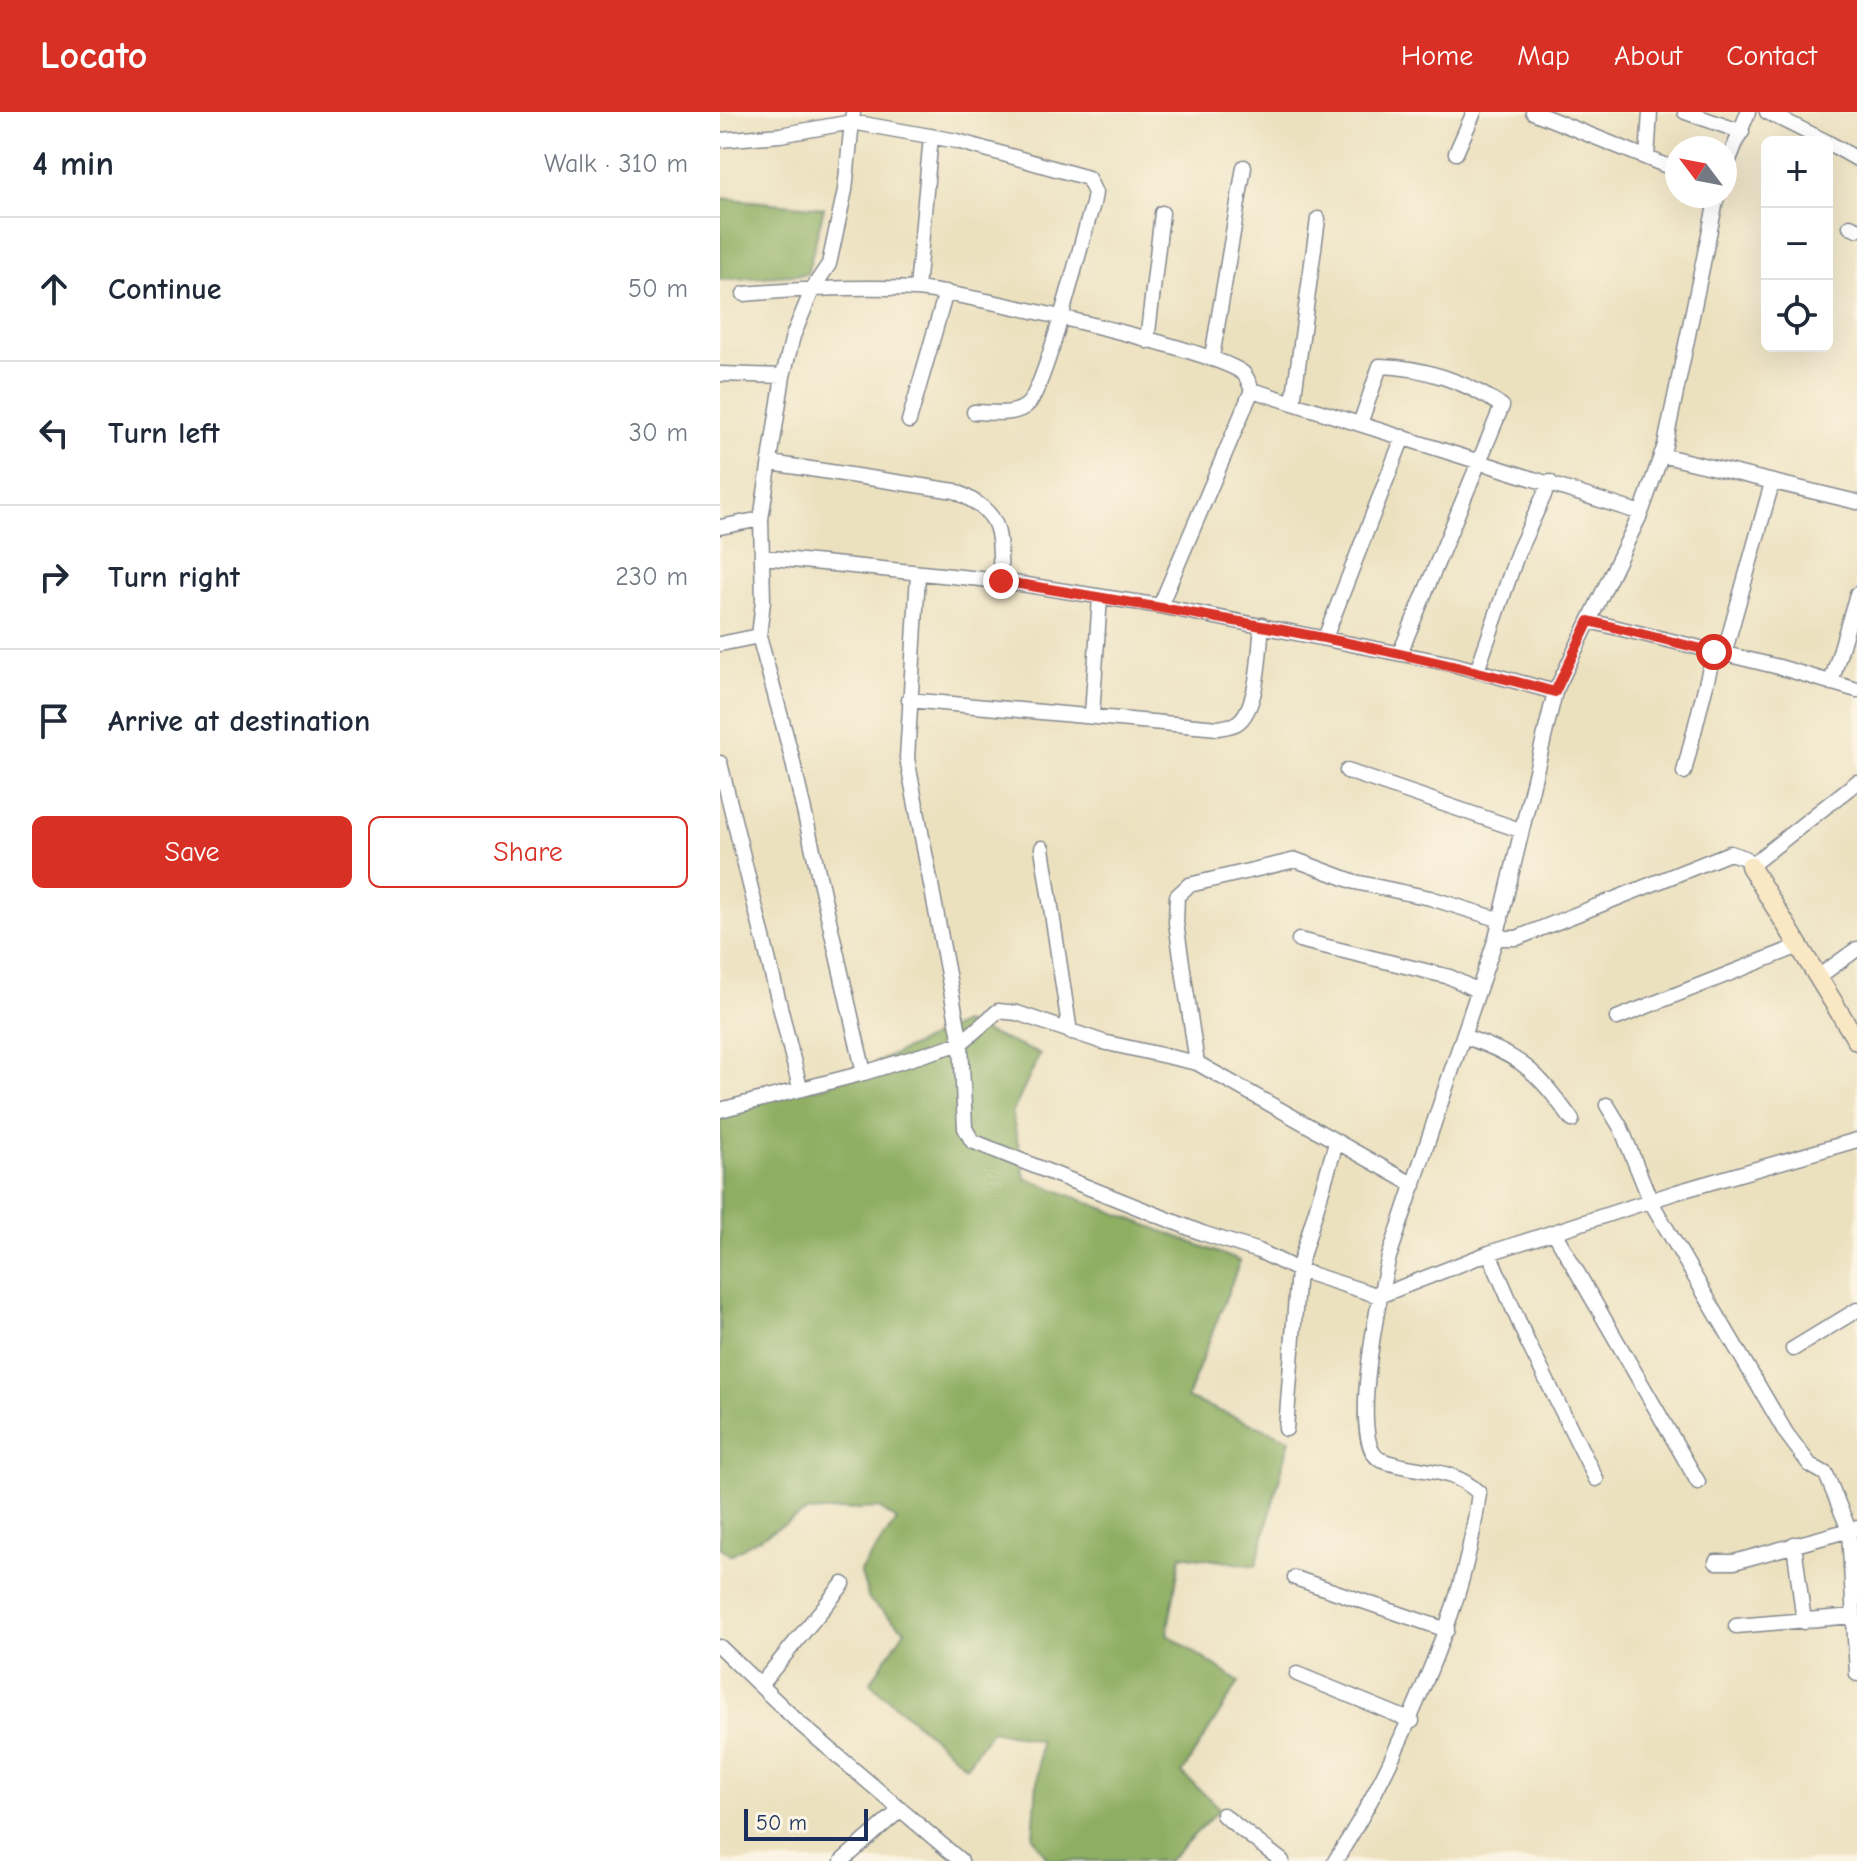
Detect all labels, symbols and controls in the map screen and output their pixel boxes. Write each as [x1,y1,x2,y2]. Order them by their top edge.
text: Locato [40,34,148,78]
text: Home [1401,40,1473,72]
text: Map [1517,40,1570,72]
text: About [1614,40,1682,72]
text: Contact [1726,40,1817,72]
north arrow [1665,136,1737,208]
map controls [1761,136,1833,352]
button: + [1761,136,1833,208]
text: 4 min [32,144,114,184]
text: Walk · 310 m [544,149,688,179]
button: − [1761,208,1833,280]
icon: ahead [32,267,76,311]
text: Continue [108,272,222,307]
text: 50 m [628,274,688,304]
button: locate [1761,280,1833,352]
icon: left [32,411,76,455]
text: Turn left [108,416,220,451]
text: 30 m [629,418,688,448]
icon: right [32,555,76,599]
text: Turn right [108,560,240,595]
text: 230 m [615,562,688,592]
route end [983,563,1019,599]
route start [1696,634,1732,670]
icon: arrive [32,699,76,743]
text: Arrive at destination [108,704,370,739]
button: Save [32,816,352,888]
button: Share [368,816,688,888]
scale bar [744,1805,868,1841]
text: 50 m [756,1810,807,1836]

